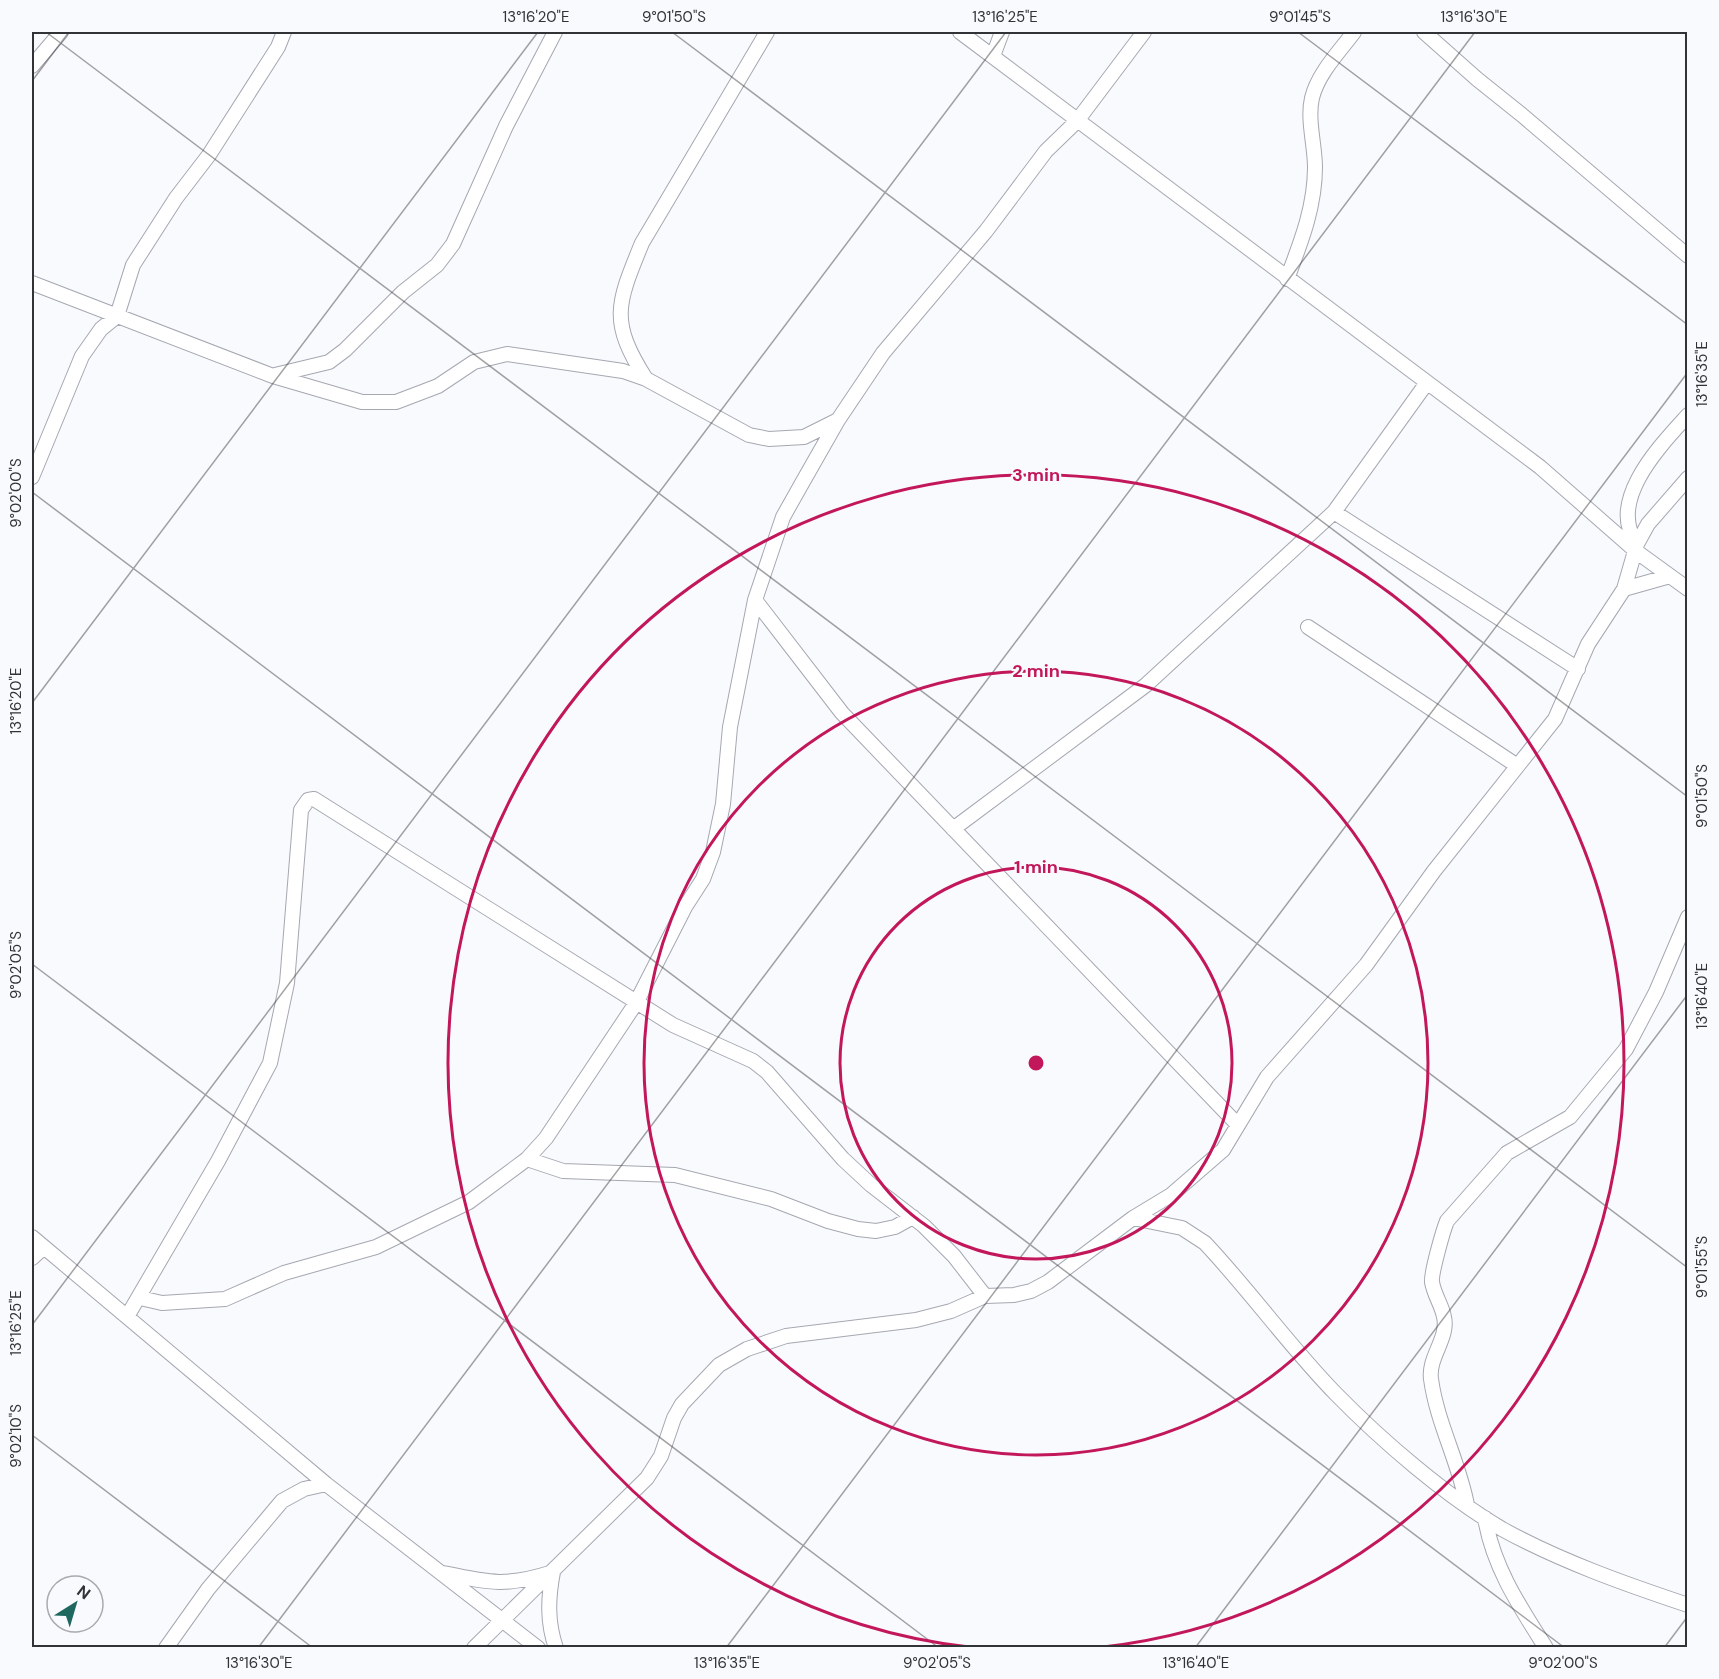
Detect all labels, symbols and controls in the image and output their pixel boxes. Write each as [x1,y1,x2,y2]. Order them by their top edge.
text: 13°16'20"E [503,7,569,27]
text: 9°01'50"S [642,7,706,27]
text: 13°16'25"E [972,7,1038,27]
text: 9°01'45"S [1269,7,1331,27]
text: 13°16'30"E [1440,7,1508,27]
text: 13°16'35"E [1692,341,1712,407]
text: 9°02'00"S [6,458,26,528]
text: 3 min [1012,463,1060,487]
text: 2 min [1012,659,1060,683]
text: 13°16'20"E [6,668,26,734]
text: 9°01'50"S [1692,764,1712,828]
text: 1 min [1014,855,1058,879]
text: 9°02'05"S [6,931,26,999]
text: 13°16'40"E [1692,963,1712,1029]
centre of rings [1026,1053,1046,1073]
text: 9°01'55"S [1692,1235,1712,1298]
text: 13°16'25"E [6,1290,26,1356]
text: 9°02'10"S [6,1404,26,1468]
north arrow [45,1574,105,1634]
text: N [73,1581,95,1604]
text: 13°16'30"E [225,1653,293,1673]
text: 13°16'35"E [694,1653,760,1673]
text: 9°02'05"S [903,1653,971,1673]
text: 13°16'40"E [1163,1653,1229,1673]
text: 9°02'00"S [1528,1653,1598,1673]

